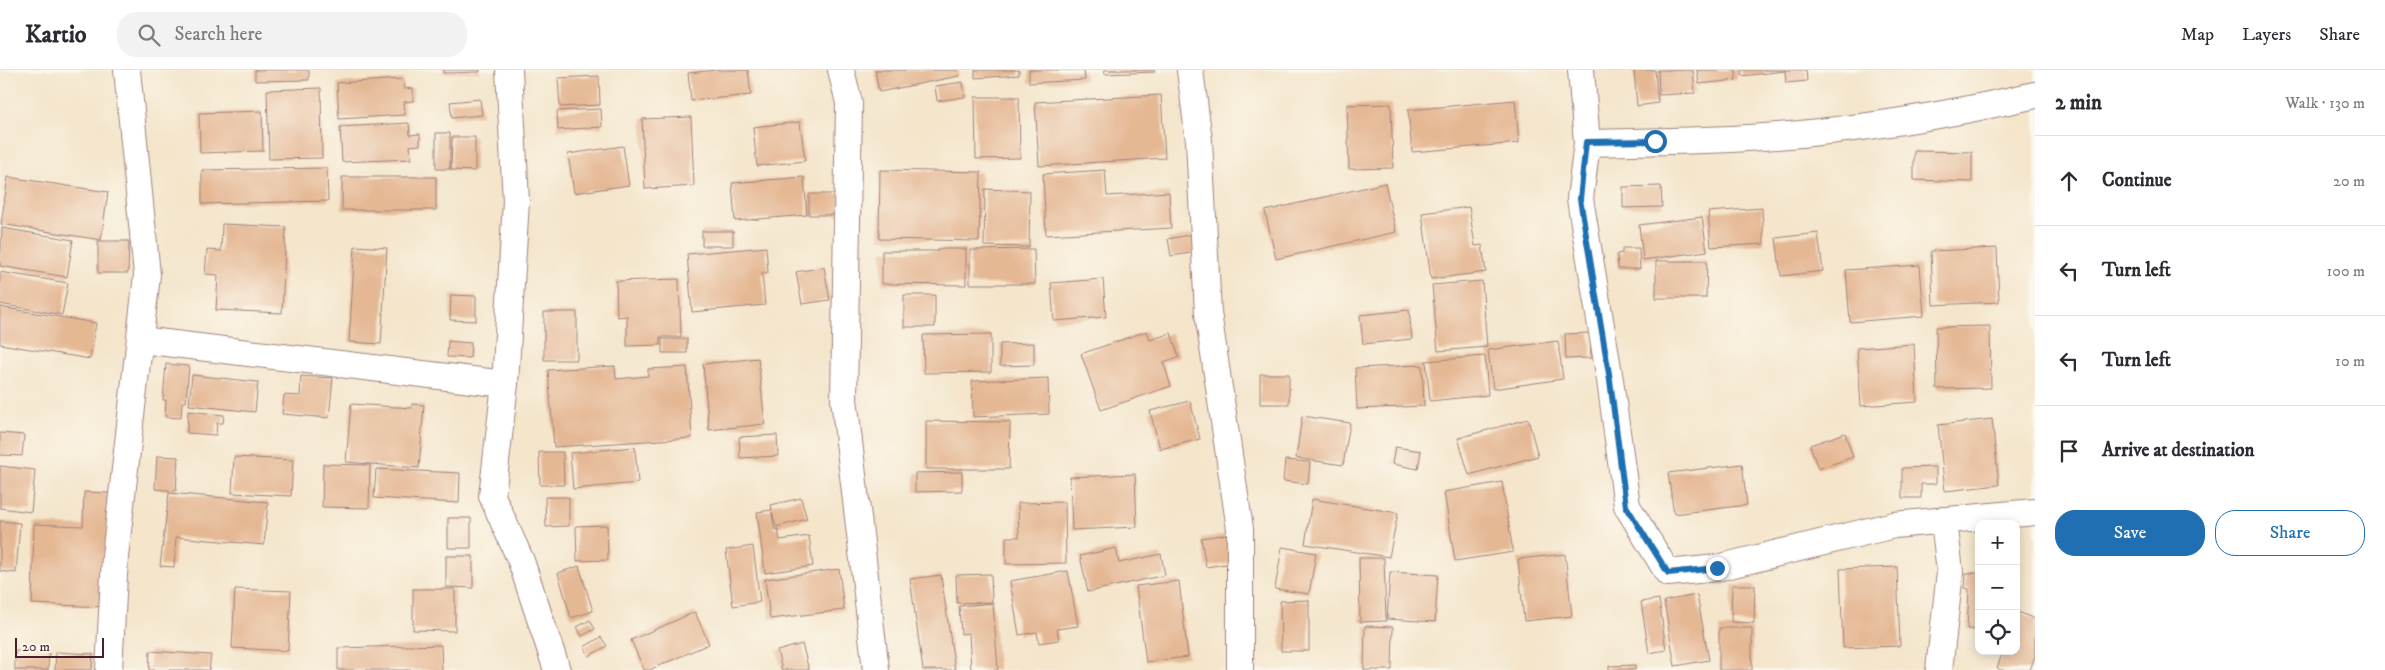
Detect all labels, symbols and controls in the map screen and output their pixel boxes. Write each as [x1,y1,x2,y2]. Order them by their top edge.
search box [117,12,467,57]
text: Kartio [25,20,87,50]
icon: search [135,21,163,49]
text: Search here [175,23,262,46]
text: Map [2181,24,2214,46]
text: Layers [2242,24,2291,46]
text: Share [2319,24,2360,46]
text: 2 min [2055,90,2102,116]
text: Walk · 130 m [2285,93,2365,113]
route start [1644,130,1667,153]
icon: ahead [2055,167,2083,195]
text: Continue [2102,169,2172,192]
text: 20 m [2333,171,2365,191]
icon: left [2055,257,2083,285]
text: Turn left [2102,259,2171,282]
text: 100 m [2327,261,2365,281]
icon: left [2055,347,2083,375]
text: Turn left [2102,349,2171,372]
text: 10 m [2335,351,2365,371]
icon: arrive [2055,437,2083,465]
text: Arrive at destination [2102,439,2254,462]
button: Save [2055,510,2205,556]
button: Share [2215,510,2365,556]
map controls [1975,520,2020,655]
button: + [1975,520,2020,565]
route end [1706,557,1729,580]
button: − [1975,565,2020,610]
button: locate [1975,610,2020,655]
scale bar [15,635,104,658]
text: 20 m [22,638,50,656]

